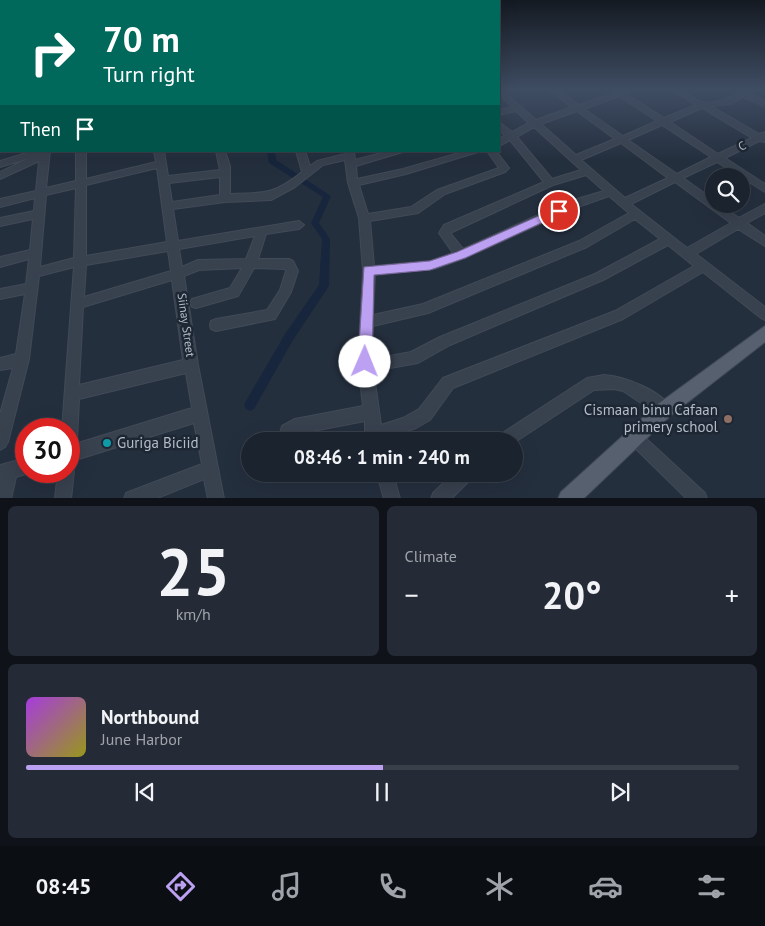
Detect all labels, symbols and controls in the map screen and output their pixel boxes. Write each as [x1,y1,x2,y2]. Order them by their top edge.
text: 70 m [103,16,180,62]
icon: right [20,20,85,85]
text: Turn right [103,60,195,88]
icon: arrive [71,115,99,143]
text: Then [20,117,61,141]
street label: C [735,137,749,154]
map controls [705,168,750,213]
button: search [705,168,750,213]
pin [538,190,580,232]
icon: arrive [545,197,573,225]
street label: Siinay Street [175,292,198,358]
position arrow [338,335,390,387]
place label: Cismaan binu Cafaan primery school [584,400,719,436]
marker: Cismaan binu Cafaan primery school [722,413,734,425]
speed limit sign: 30 [15,418,80,483]
place label: Guriga Biciid [117,433,199,452]
marker: Guriga Biciid [101,437,113,449]
text: 08:46 · 1 min · 240 m [294,445,470,469]
text: 25 [156,529,230,613]
text: Climate [405,546,457,566]
text: 20° [542,570,602,619]
text: − [405,576,419,613]
text: + [725,576,739,613]
text: km/h [176,604,211,624]
text: Northbound [101,705,199,729]
text: June Harbor [101,729,182,749]
icon: previous [131,778,159,806]
icon: pause [368,778,396,806]
icon: next [606,778,634,806]
icon: directions [163,869,198,904]
icon: music [269,869,304,904]
icon: phone [375,869,410,904]
icon: climate [482,869,517,904]
icon: car [588,869,623,904]
icon: filters [694,869,729,904]
text: 08:45 [36,872,91,900]

